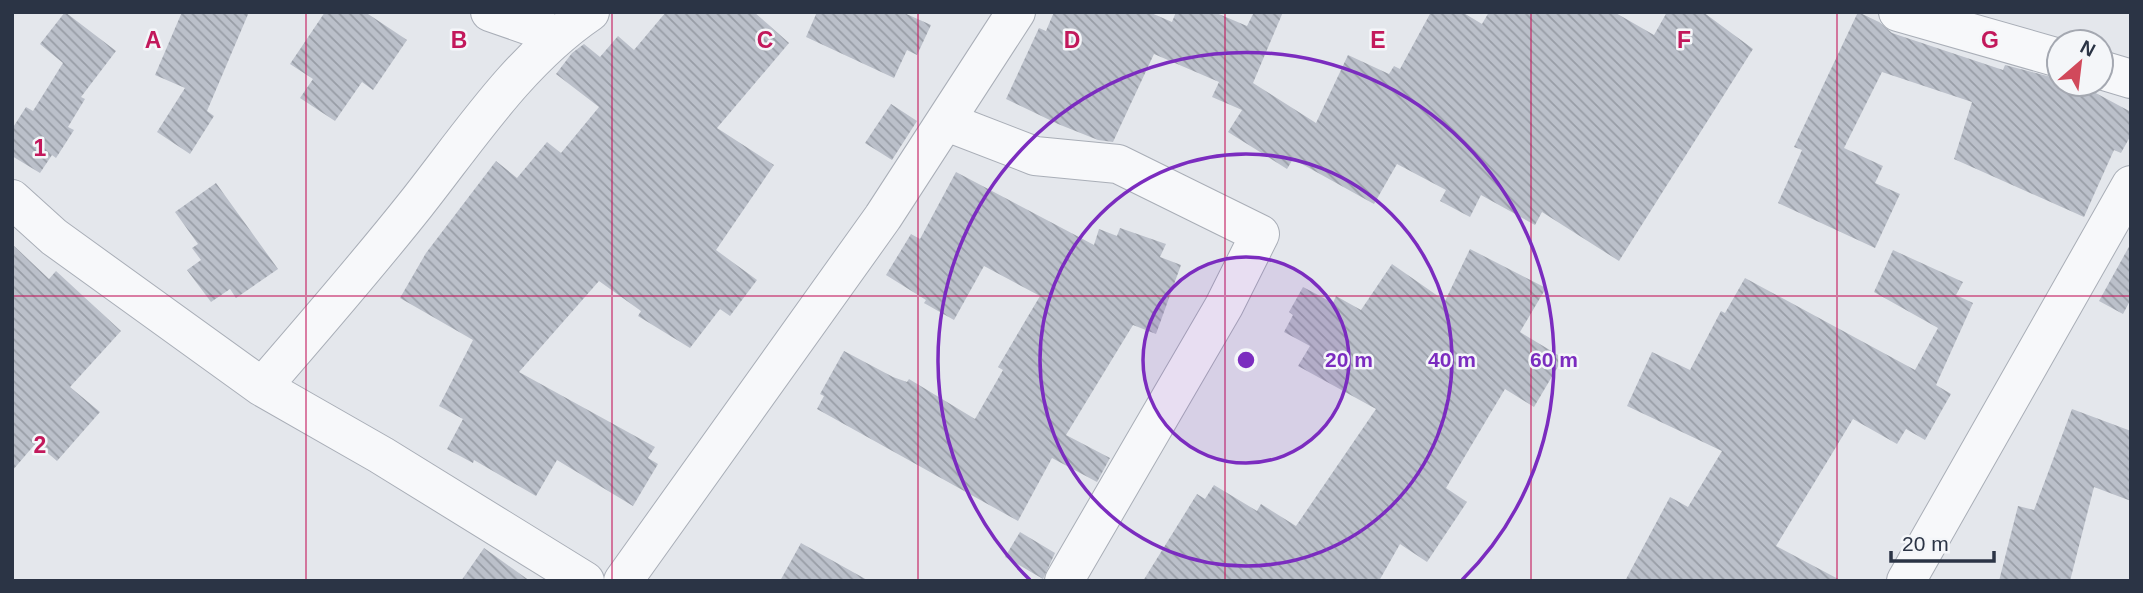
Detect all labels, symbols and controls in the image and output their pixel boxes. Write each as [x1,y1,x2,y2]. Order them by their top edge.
text: A [145,27,161,53]
text: B [451,27,467,53]
text: C [757,27,773,53]
text: D [1064,27,1080,53]
text: E [1370,27,1386,53]
text: F [1677,27,1691,53]
text: G [1981,27,1999,53]
north arrow [2045,28,2115,98]
text: N [2077,36,2099,61]
text: 1 [34,135,47,161]
centre of rings [1234,348,1258,372]
text: 20 m [1325,348,1373,371]
text: 40 m [1428,348,1476,371]
text: 60 m [1530,348,1578,371]
text: 2 [34,432,46,458]
scale bar [1891,520,1994,564]
text: 20 m [1902,532,1949,555]

